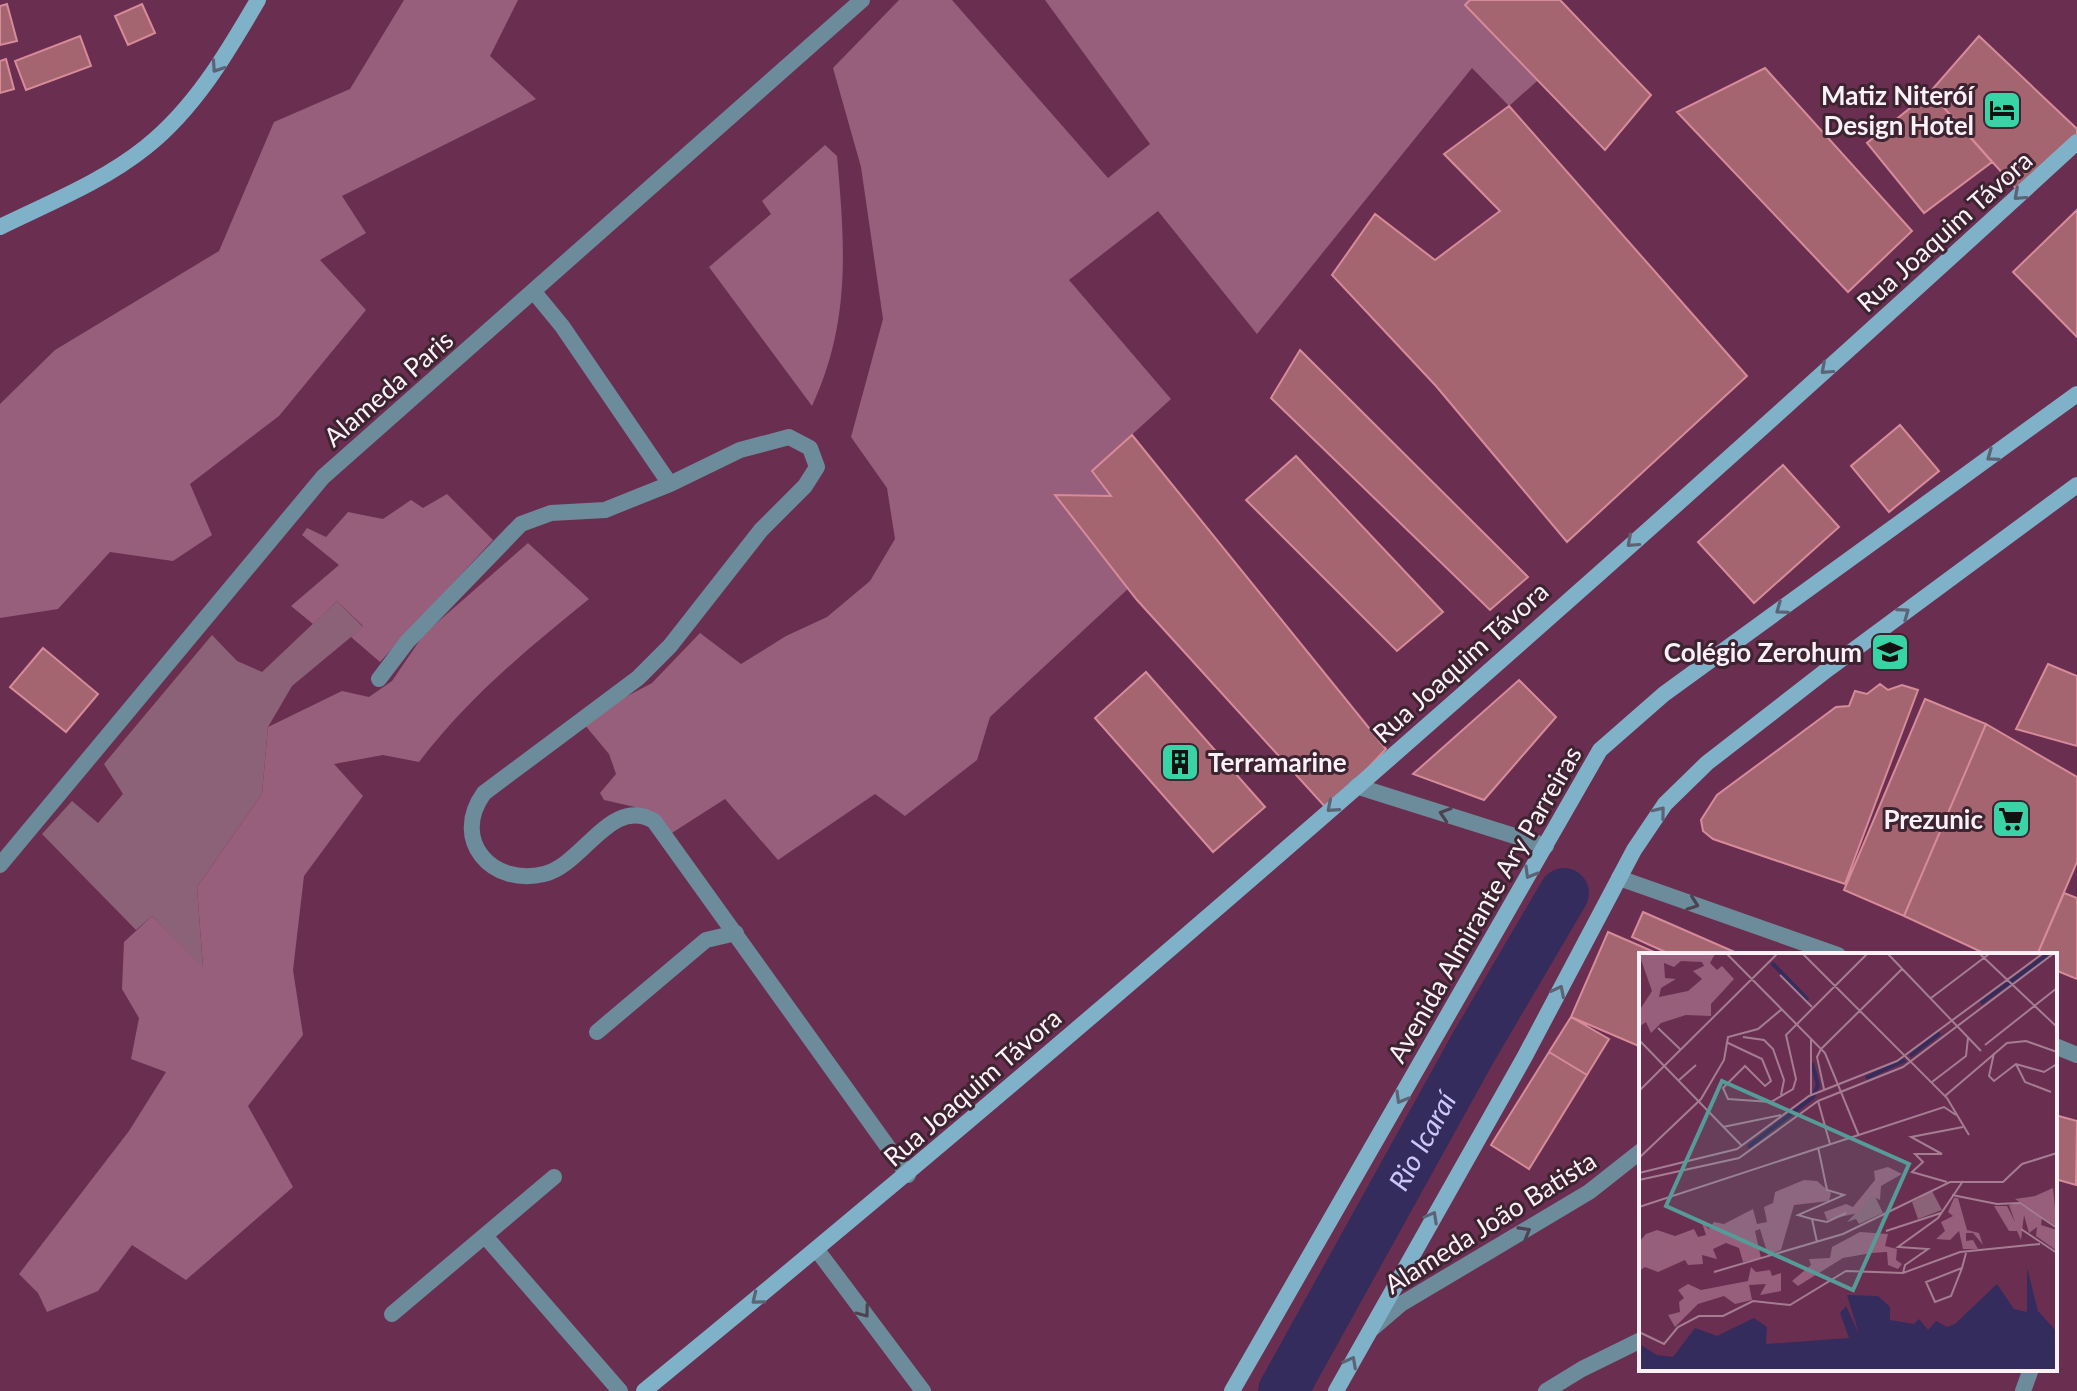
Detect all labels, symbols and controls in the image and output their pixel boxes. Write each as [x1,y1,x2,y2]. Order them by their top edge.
one-way arrow [212,58,227,72]
place label: Matiz Niteróí Design Hotel [1821,79,1975,141]
hotel icon: Matiz Niteróí Design Hotel [1981,89,2023,131]
street label: Rua Joaquim Távora [1850,144,2038,318]
one-way arrow [2014,185,2029,200]
street label: Alameda Paris [317,323,459,453]
one-way arrow [1821,359,1836,374]
one-way arrow [1986,446,2001,461]
one-way arrow [1626,532,1641,546]
street label: Rua Joaquim Távora [1366,575,1554,749]
one-way arrow [1776,599,1790,613]
one-way arrow [1896,608,1910,622]
school or university icon: Colégio Zerohum [1869,631,1911,673]
place label: Colégio Zerohum [1664,636,1862,668]
street label: Avenida Almirante Ary Parreiras [1380,740,1588,1068]
building icon: Terramarine [1159,741,1201,783]
place label: Terramarine [1208,746,1347,778]
one-way arrow [1327,797,1342,811]
supermarket icon: Prezunic [1990,798,2032,840]
place label: Prezunic [1883,803,1983,835]
one-way arrow [1650,806,1664,821]
one-way arrow [1438,807,1452,823]
one-way arrow [1524,864,1540,879]
one-way arrow [1685,895,1699,911]
inset map [1639,953,2057,1371]
one-way arrow [1550,984,1565,999]
street label: Rua Joaquim Távora [877,1001,1067,1173]
water label: Rio Icaraí [1381,1083,1464,1196]
one-way arrow [1395,1090,1411,1104]
street label: Alameda João Batista [1378,1144,1602,1300]
one-way arrow [1422,1211,1437,1225]
one-way arrow [1517,1226,1531,1242]
one-way arrow [752,1289,766,1304]
one-way arrow [854,1303,868,1318]
one-way arrow [1341,1356,1356,1371]

